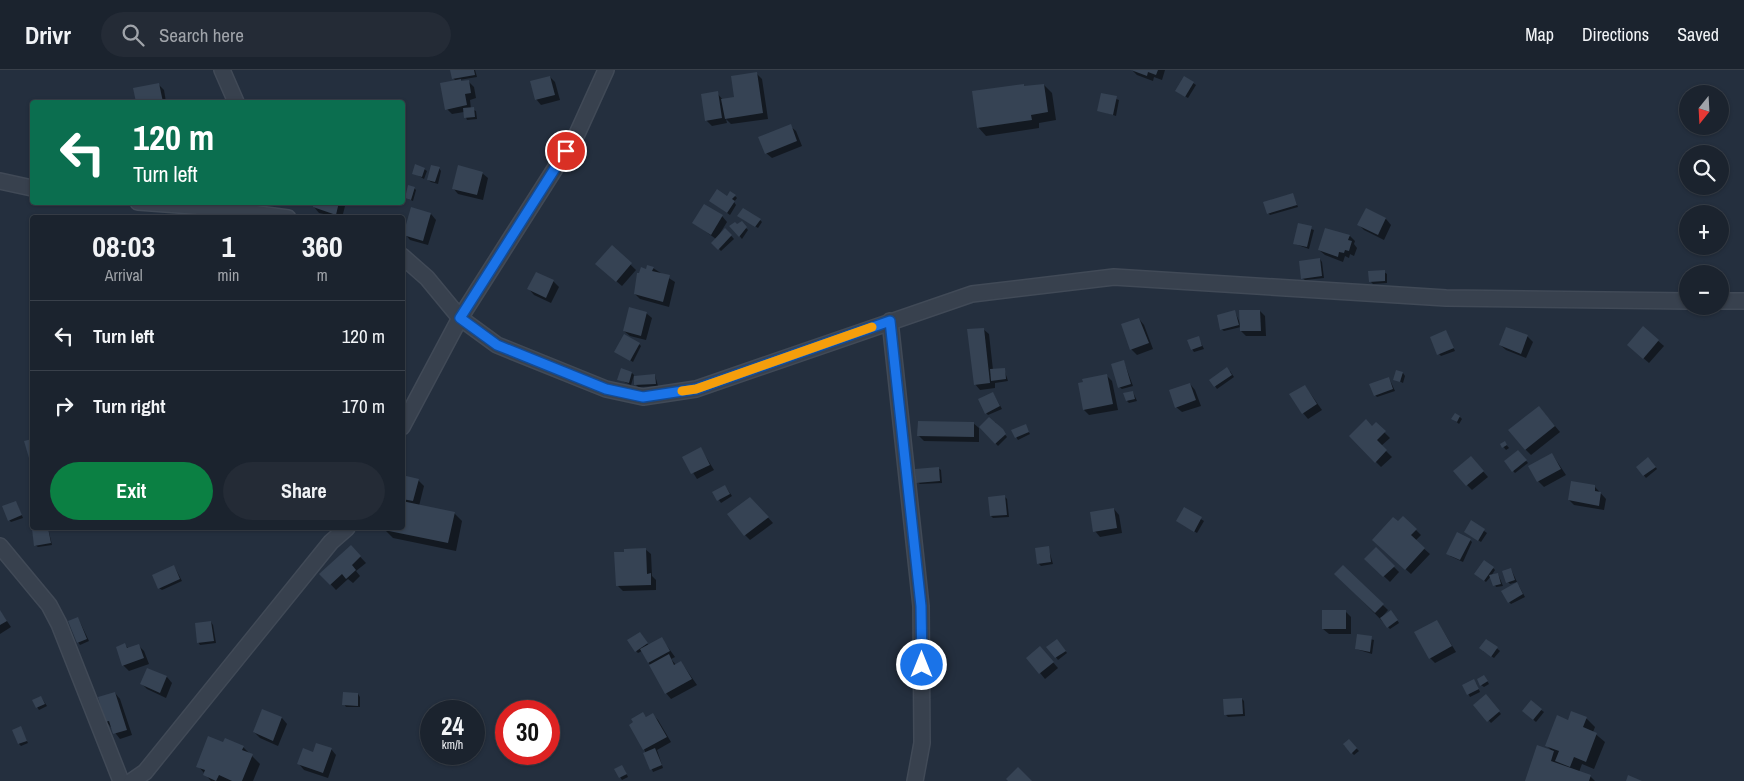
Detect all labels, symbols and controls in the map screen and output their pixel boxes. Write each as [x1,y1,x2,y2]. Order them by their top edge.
search box [101,12,451,57]
text: Drivr [25,19,71,51]
icon: search [119,21,147,49]
text: Search here [159,22,244,48]
text: Map [1525,22,1554,47]
text: Directions [1582,22,1649,47]
text: Saved [1677,22,1719,47]
north arrow [1679,85,1729,135]
map controls [1679,85,1729,315]
text: 120 m [133,114,214,161]
icon: left [50,120,115,185]
pin [545,130,587,172]
icon: arrive [552,137,580,165]
button: search [1679,145,1729,195]
text: Turn left [133,159,198,189]
button: + [1679,205,1729,255]
text: 08:03 [92,226,155,266]
text: 1 [222,226,235,266]
text: 360 [302,226,343,266]
text: Arrival [105,264,143,286]
text: min [217,264,239,286]
text: m [317,264,328,286]
button: − [1679,265,1729,315]
icon: left [50,322,78,350]
text: Turn left [93,323,154,349]
text: 120 m [342,323,385,349]
icon: right [50,392,78,420]
text: Turn right [93,393,165,419]
text: 170 m [342,393,385,419]
button: Exit [50,462,213,520]
button: Share [223,462,385,520]
position arrow [895,638,947,690]
speed limit sign: 30 [495,700,560,765]
text: 24 [441,709,464,743]
text: km/h [442,737,463,753]

